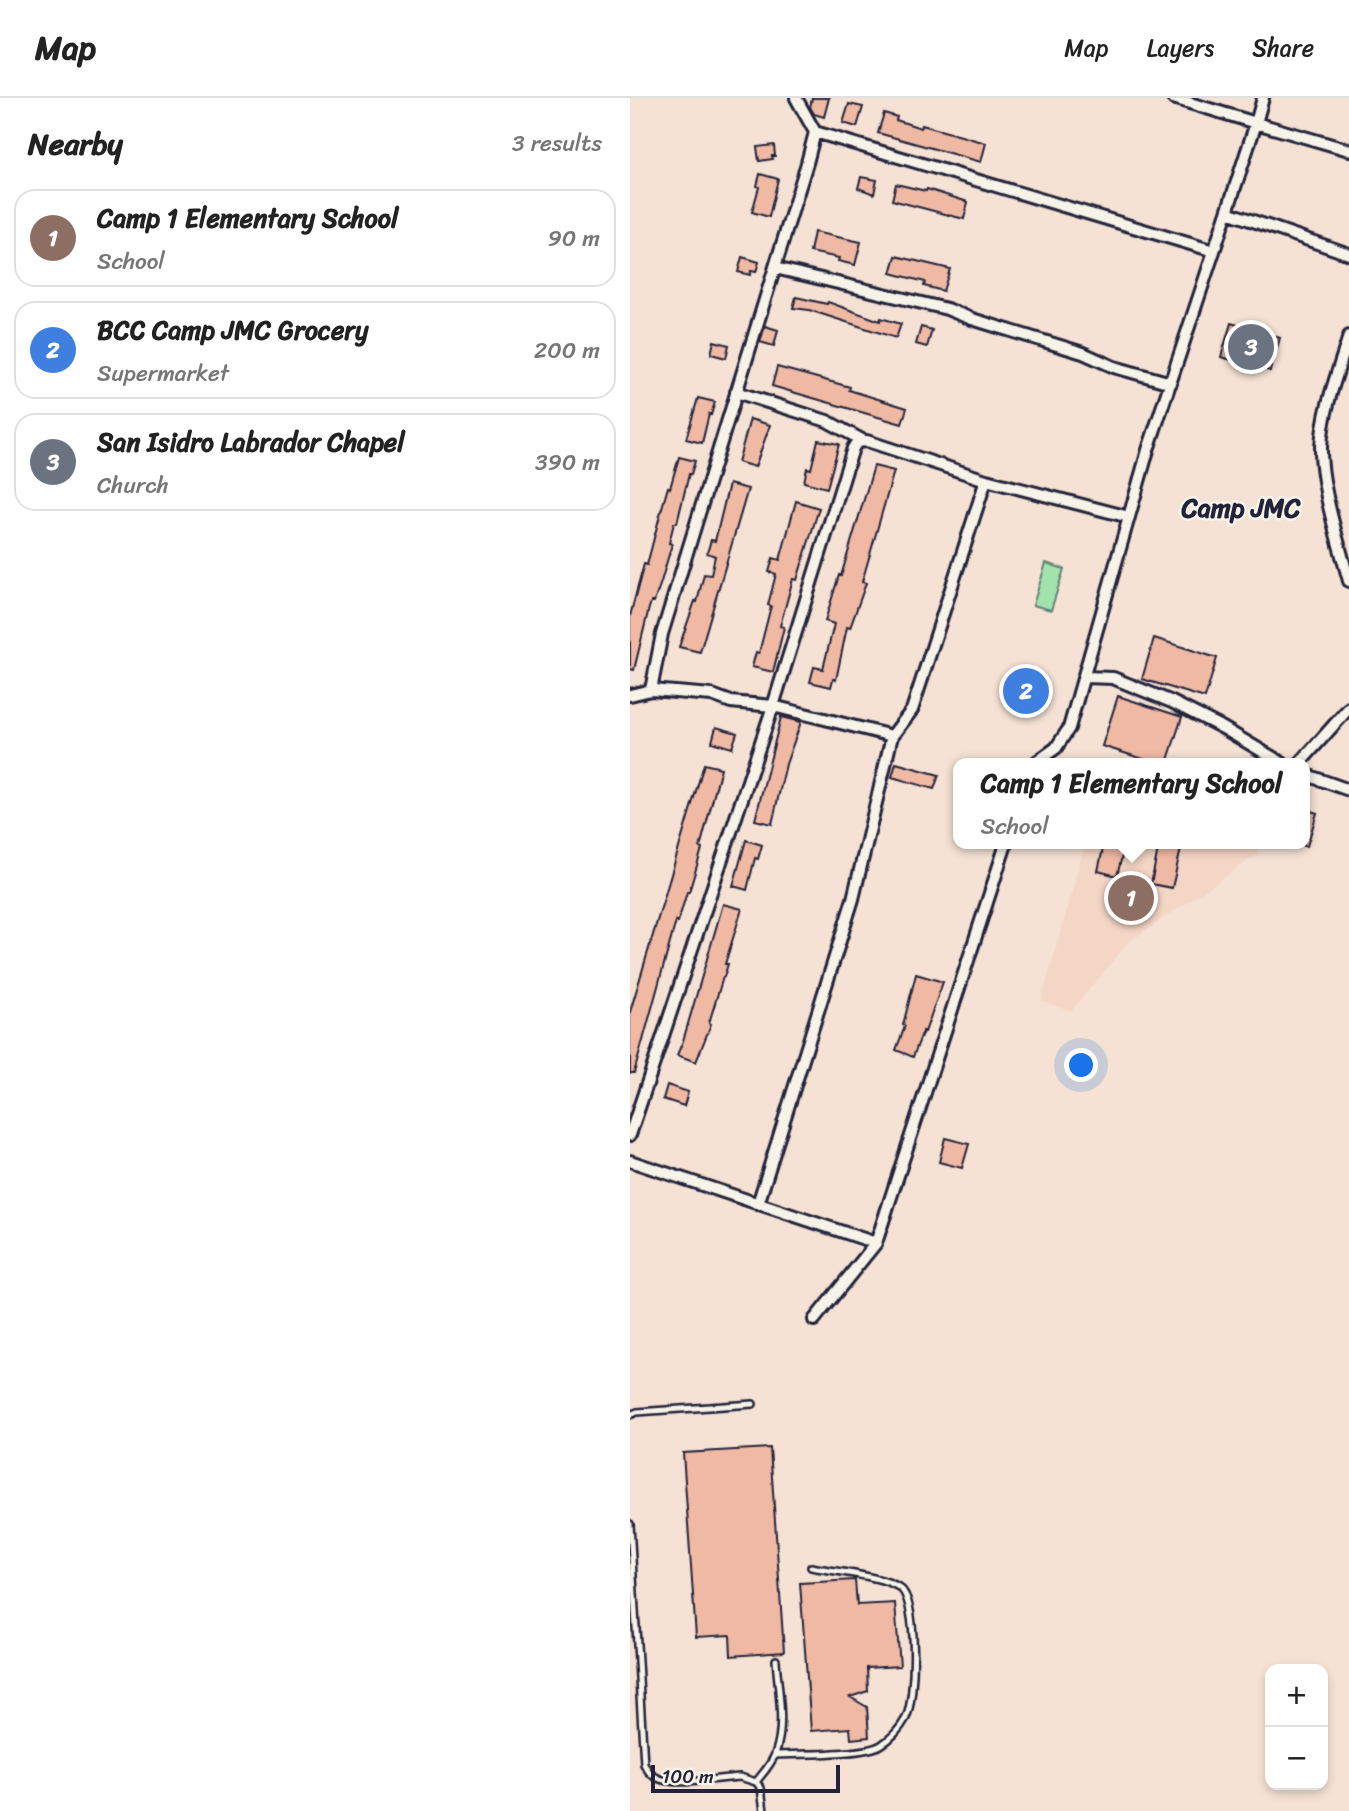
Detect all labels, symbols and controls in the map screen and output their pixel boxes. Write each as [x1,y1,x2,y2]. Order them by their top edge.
text: Map [35,19,96,77]
text: Map [1064,27,1109,69]
text: Layers [1147,27,1214,69]
text: Share [1252,27,1314,69]
text: Nearby [28,117,123,171]
text: 3 results [512,123,602,164]
text: Camp 1 Elementary School [97,195,398,241]
text: 1 [48,218,58,259]
text: 90 m [548,218,600,259]
text: School [97,241,165,282]
text: BCC Camp JMC Grocery [97,307,368,353]
pin: 3 [1228,321,1274,373]
text: 2 [46,330,60,371]
text: 200 m [534,330,600,371]
text: Supermarket [97,353,229,394]
text: San Isidro Labrador Chapel [97,419,405,465]
text: 3 [47,442,59,483]
text: 390 m [535,442,600,483]
text: Church [97,465,169,506]
district label: Camp JMC [1180,485,1301,531]
pin: 2 [1003,665,1049,717]
popup [953,758,1310,849]
text: Camp 1 Elementary School [981,760,1282,806]
text: School [981,806,1049,847]
pin: 1 [1108,872,1154,924]
your location [1064,1048,1098,1082]
map controls [1265,1664,1328,1790]
button: + [1265,1664,1328,1727]
button: − [1265,1727,1328,1790]
text: 100 m [662,1760,714,1793]
scale bar [651,1762,840,1794]

